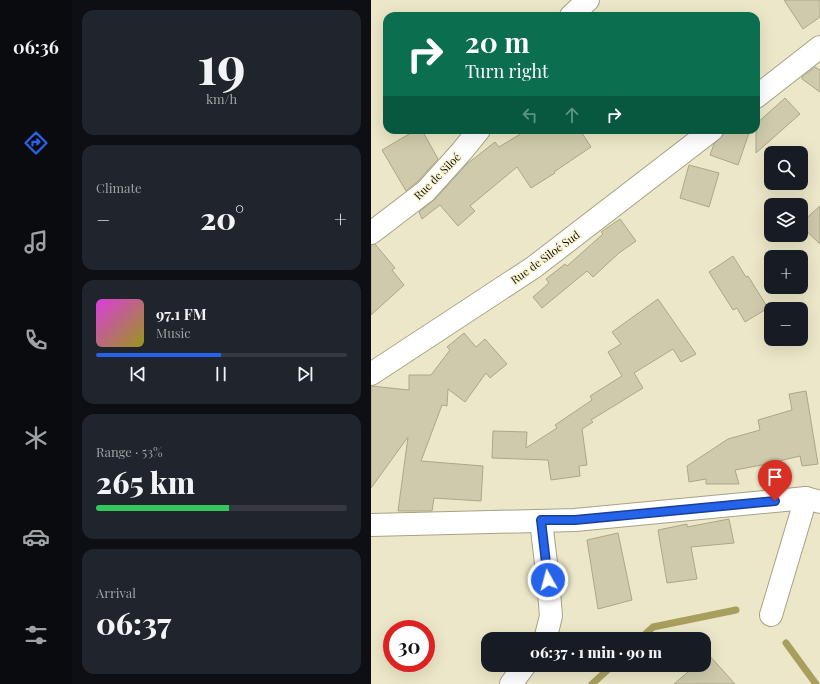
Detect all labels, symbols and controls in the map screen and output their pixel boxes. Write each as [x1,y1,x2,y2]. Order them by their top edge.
text: 20 m [465,23,530,60]
icon: right [399,28,451,80]
text: 19 [197,29,246,98]
text: 06:36 [13,35,59,59]
text: Turn right [465,59,548,83]
text: km/h [206,90,237,107]
icon: left [519,104,541,126]
icon: ahead [561,104,583,126]
icon: right [603,104,625,126]
icon: directions [22,129,50,157]
map controls [764,146,808,346]
button: search [764,146,808,190]
street label: Rue de Siloé [410,149,464,203]
text: Climate [96,179,142,196]
text: 20° [200,198,244,238]
button: layers [764,198,808,242]
text: − [96,204,110,234]
text: + [334,204,347,234]
street label: Rue de Siloé Sud [508,227,583,287]
icon: music [22,228,50,256]
button: + [764,250,808,294]
button: − [764,302,808,346]
text: 97.1 FM [156,304,207,324]
text: Music [156,324,191,341]
icon: phone [22,326,50,354]
icon: previous [127,363,149,385]
icon: pause [210,363,232,385]
icon: next [294,363,316,385]
icon: climate [22,424,50,452]
text: Range · 53% [96,443,163,460]
pin [758,460,792,501]
text: 265 km [96,462,195,502]
icon: arrive [764,466,786,488]
icon: car [22,523,50,551]
position arrow [527,559,569,601]
text: Arrival [96,584,136,601]
text: 06:37 [96,603,171,643]
speed limit sign: 30 [383,620,435,672]
icon: filters [22,621,50,649]
text: 06:37 · 1 min · 90 m [530,642,662,662]

